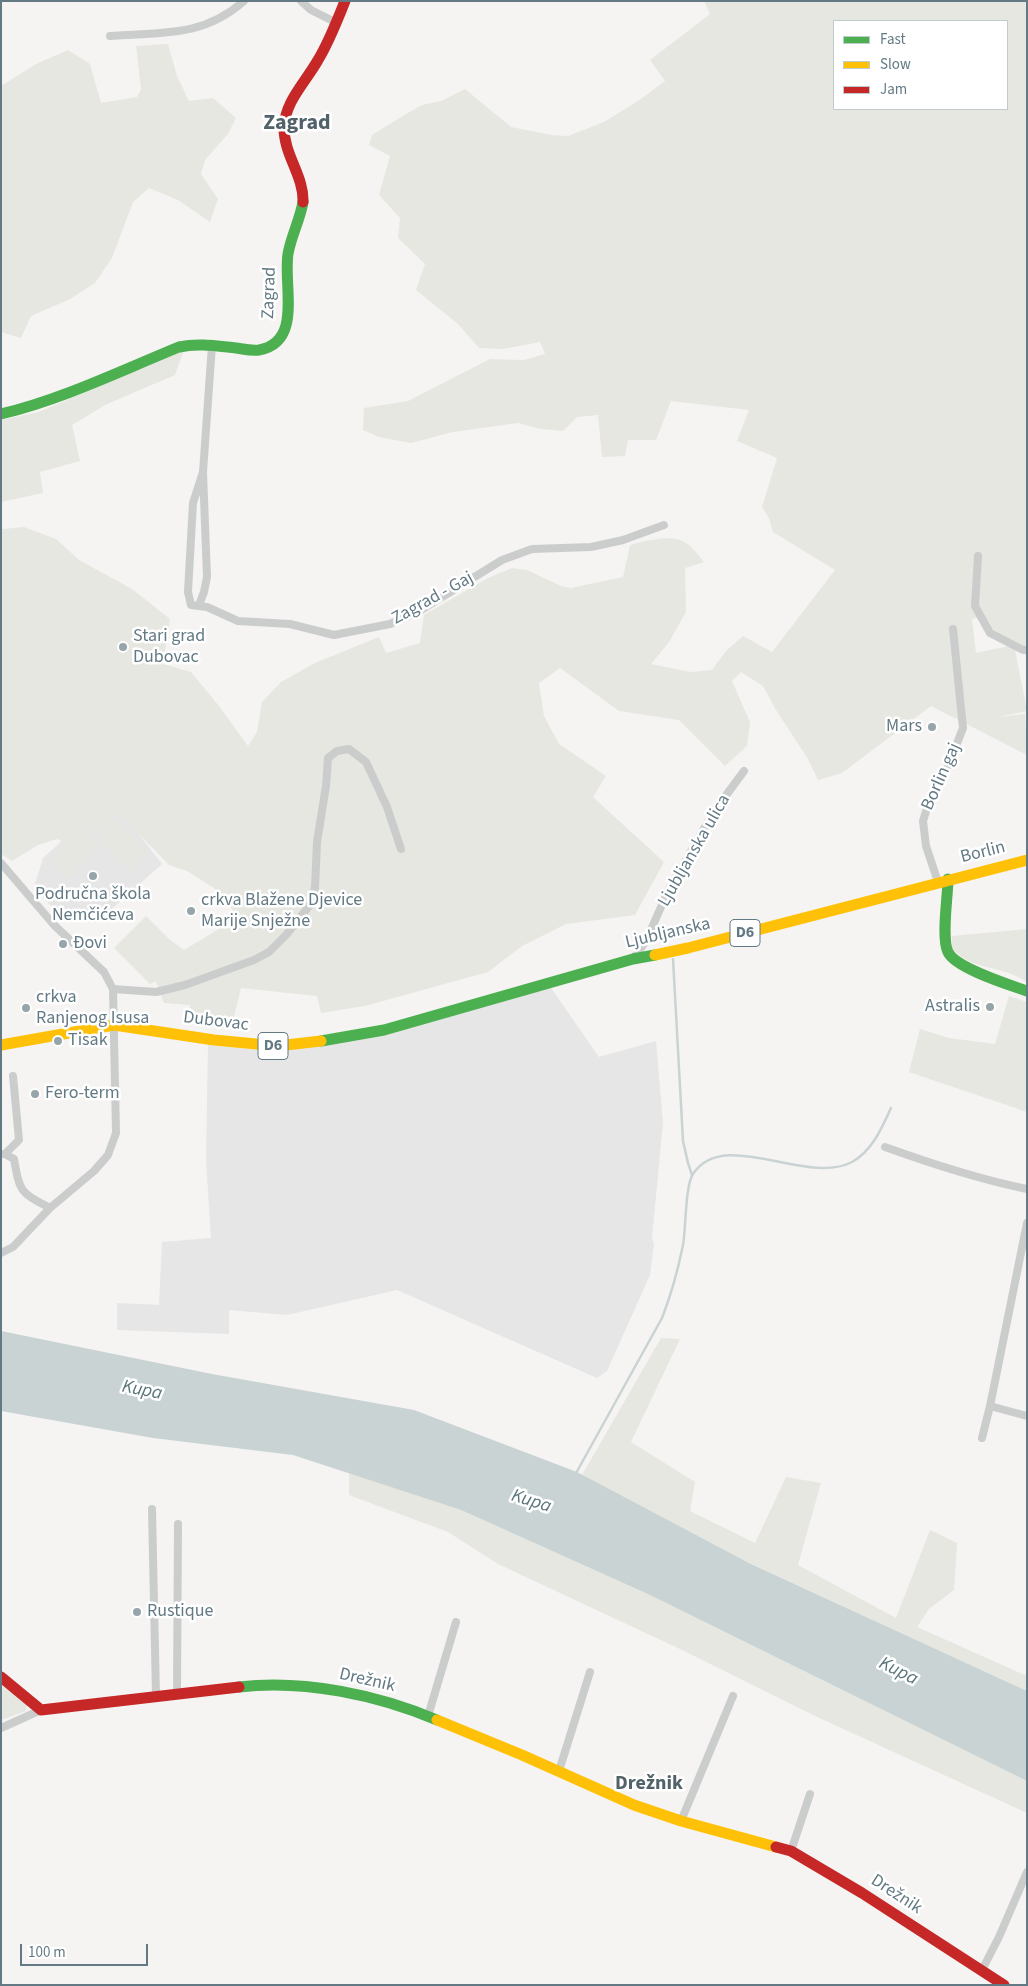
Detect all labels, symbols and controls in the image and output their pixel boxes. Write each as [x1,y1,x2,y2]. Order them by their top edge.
legend [833,20,1008,110]
text: Fast [880,29,906,50]
text: Slow [880,54,911,75]
text: Jam [880,79,907,100]
district label: Zagrad [263,111,331,137]
street label: Zagrad [258,266,282,320]
street label: Zagrad - Gaj [388,568,478,630]
place label: Stari grad Dubovac [133,626,205,669]
marker: Stari grad Dubovac [117,641,129,653]
place label: Mars [886,716,922,738]
marker: Mars [926,721,938,733]
street label: Borlin gaj [918,740,966,814]
street label: Ljubljanska ulica [654,791,736,911]
street label: Borlin [958,837,1008,869]
marker: Područna škola Nemčićeva [87,870,99,882]
place label: Područna škola Nemčićeva [35,884,151,926]
place label: crkva Blažene Djevice Marije Snježne [201,890,362,932]
marker: crkva Blažene Djevice Marije Snježne [185,905,197,917]
street label: Ljubljanska [623,914,713,954]
road number: D6 [730,920,760,946]
place label: Đovi [73,933,107,955]
marker: Đovi [57,938,69,950]
place label: crkva Ranjenog Isusa [36,987,149,1030]
place label: Astralis [925,996,980,1018]
marker: Astralis [984,1001,996,1013]
marker: crkva Ranjenog Isusa [20,1002,32,1014]
street label: Dubovac [182,1007,250,1037]
place label: Tisak [68,1030,108,1052]
road number: D6 [258,1032,288,1060]
marker: Tisak [52,1035,64,1047]
place label: Fero-term [45,1083,120,1105]
marker: Fero-term [29,1088,41,1100]
water label: Kupa [120,1376,164,1406]
water label: Kupa [508,1485,554,1519]
place label: Rustique [147,1601,213,1623]
marker: Rustique [131,1606,143,1618]
water label: Kupa [875,1653,921,1691]
street label: Drežnik [337,1664,397,1698]
district label: Drežnik [615,1773,683,1797]
street label: Drežnik [866,1870,926,1920]
scale bar [22,1934,150,1966]
text: 100 m [28,1942,66,1963]

